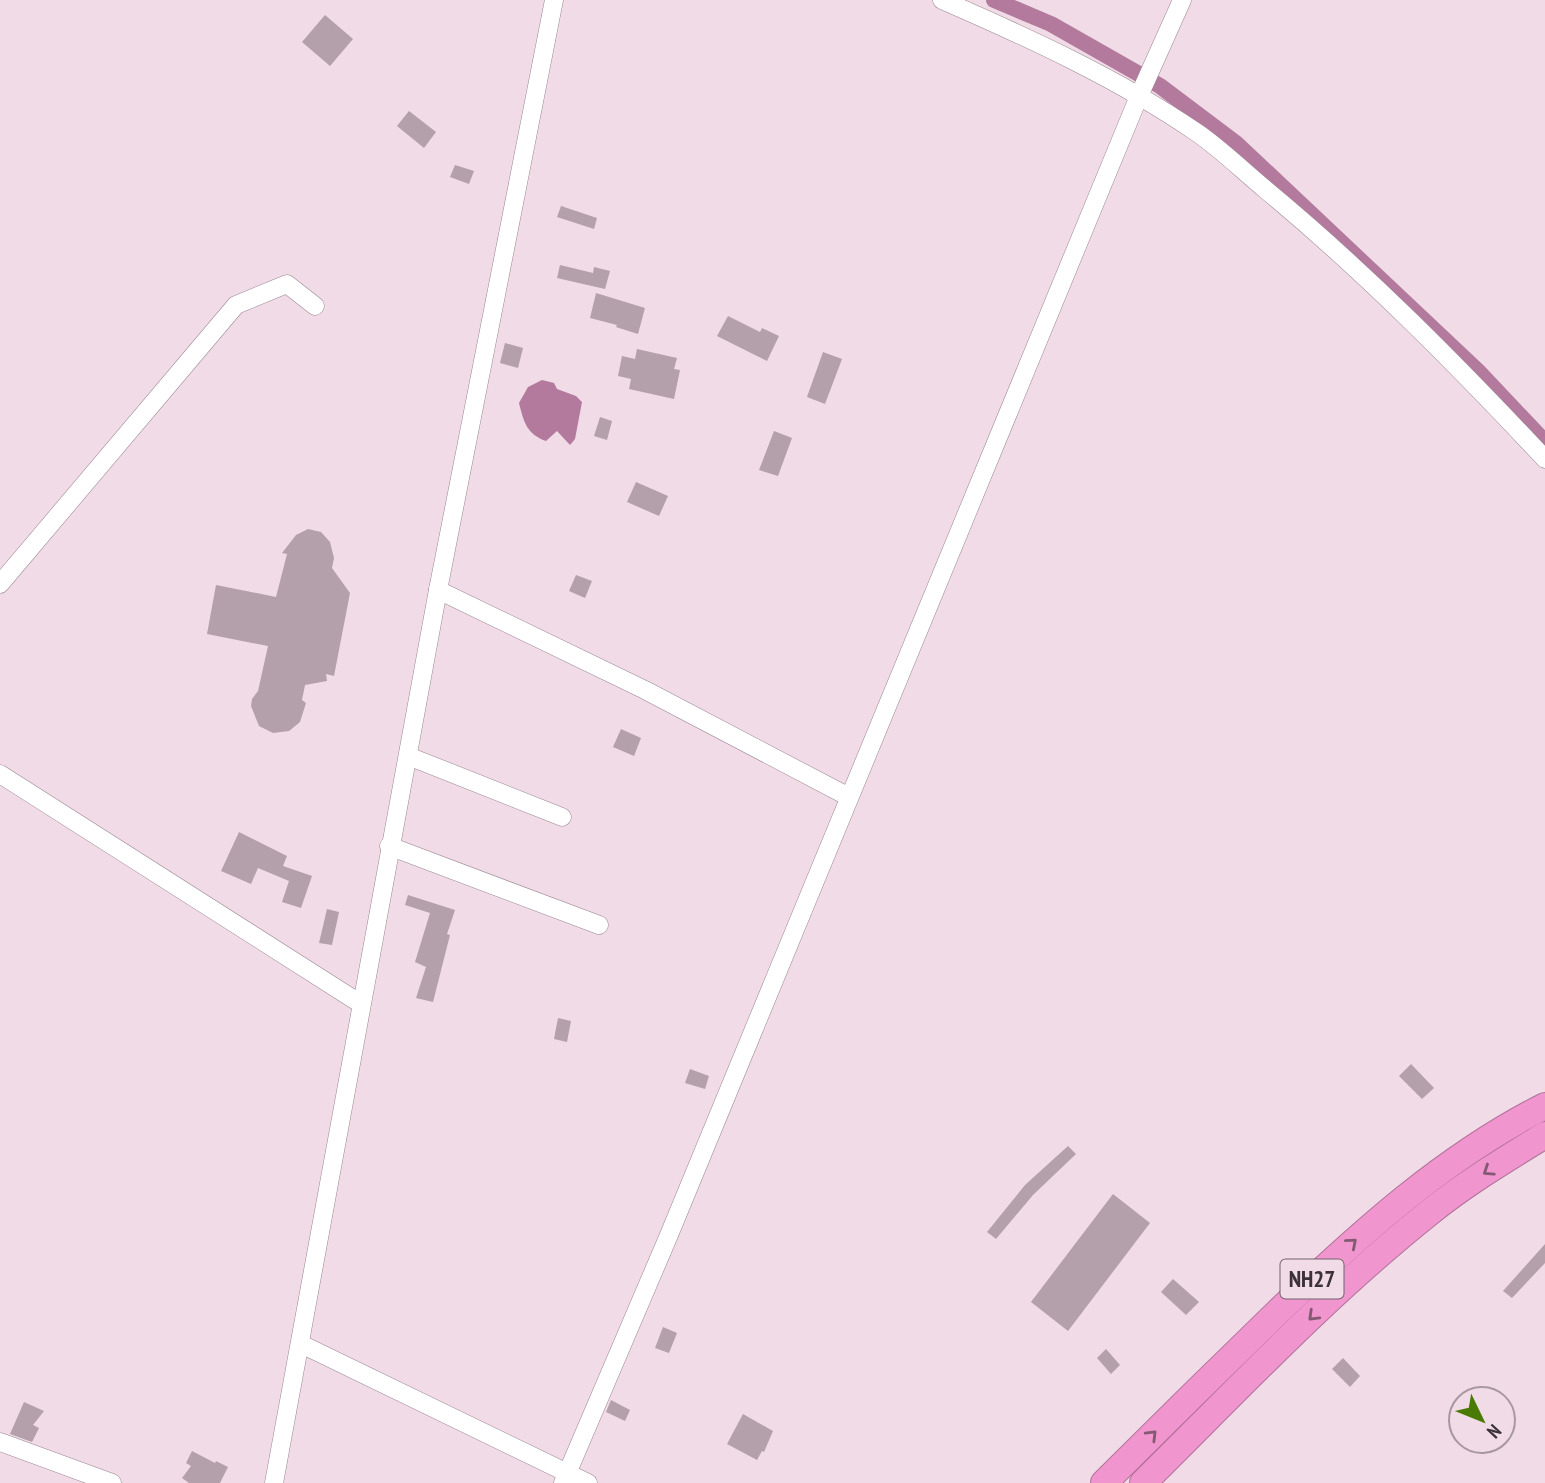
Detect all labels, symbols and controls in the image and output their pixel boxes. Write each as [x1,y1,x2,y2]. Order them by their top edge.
one-way arrow [1482,1163,1495,1176]
one-way arrow [1344,1239,1357,1251]
road number: NH27 [1280,1260,1344,1298]
one-way arrow [1308,1308,1321,1321]
north arrow [1447,1385,1517,1455]
text: N [1482,1420,1507,1444]
one-way arrow [1144,1430,1157,1443]

